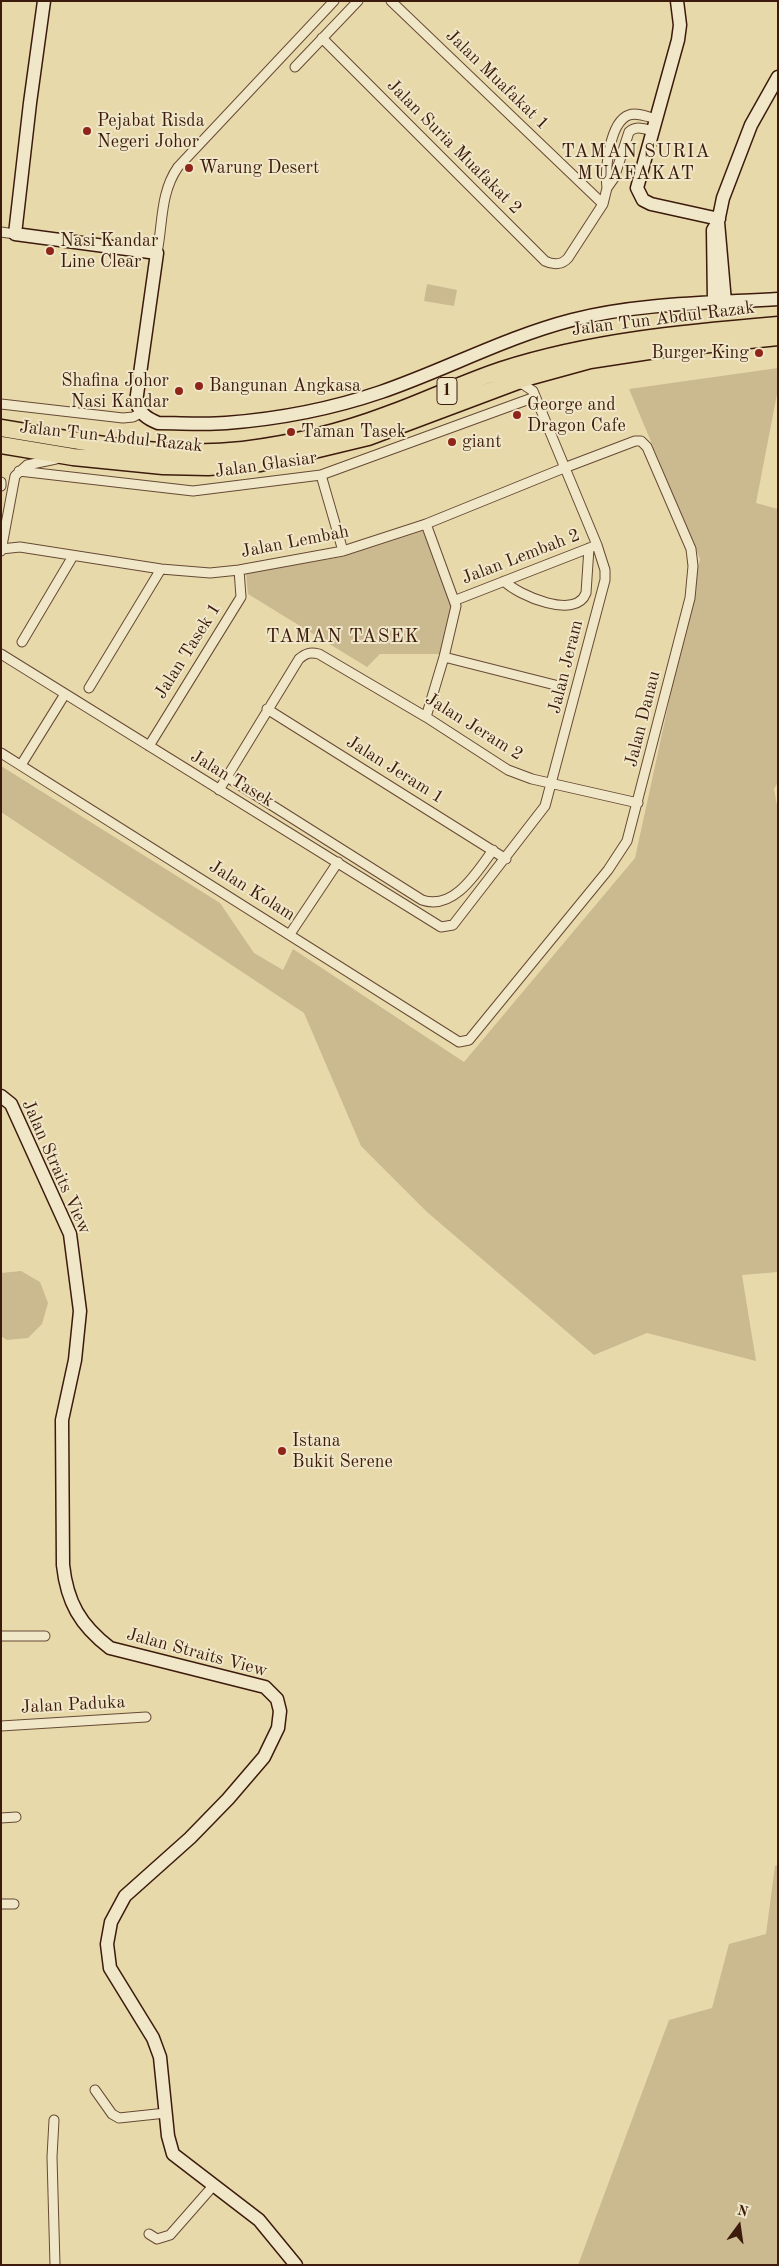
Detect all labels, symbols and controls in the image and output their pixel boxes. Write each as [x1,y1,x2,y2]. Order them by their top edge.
street label: Jalan Muafakat 1 [441,25,553,135]
street label: Jalan Suria Muafakat 2 [382,75,526,219]
place label: Pejabat Risda Negeri Johor [97,110,205,152]
marker: Pejabat Risda Negeri Johor [81,125,93,137]
district label: TAMAN SURIA MUAFAKAT [560,141,712,185]
place label: Warung Desert [199,157,319,179]
marker: Warung Desert [183,162,195,174]
place label: Nasi Kandar Line Clear [60,230,158,272]
marker: Nasi Kandar Line Clear [44,245,56,257]
street label: Jalan Tun Abdul Razak [570,297,756,341]
place label: Burger King [651,342,749,364]
marker: Burger King [753,347,765,359]
place label: Shafina Johor Nasi Kandar [61,370,169,412]
place label: Bangunan Angkasa [209,375,361,397]
road number: 1 [437,378,457,404]
marker: Bangunan Angkasa [193,380,205,392]
marker: Shafina Johor Nasi Kandar [173,385,185,397]
place label: George and Dragon Cafe [527,394,626,436]
marker: George and Dragon Cafe [511,409,523,421]
street label: Jalan Tun Abdul Razak [18,417,204,457]
place label: Taman Tasek [301,421,406,443]
marker: Taman Tasek [285,426,297,438]
place label: giant [462,431,501,453]
marker: giant [446,436,458,448]
street label: Jalan Glasiar [214,447,318,483]
street label: Jalan Lembah [239,521,351,563]
street label: Jalan Lembah 2 [459,524,583,590]
street label: Jalan Tasek 1 [150,599,226,703]
street label: Jalan Jeram [544,618,588,716]
district label: TAMAN TASEK [265,626,421,648]
street label: Jalan Danau [621,669,665,769]
street label: Jalan Jeram 2 [421,688,527,766]
street label: Jalan Jeram 1 [342,731,448,809]
street label: Jalan Tasek [186,746,278,812]
street label: Jalan Kolam [205,856,299,926]
street label: Jalan Straits View [17,1096,95,1238]
place label: Istana Bukit Serene [292,1430,393,1472]
marker: Istana Bukit Serene [276,1445,288,1457]
street label: Jalan Straits View [124,1624,270,1682]
street label: Jalan Paduka [20,1691,126,1719]
north arrow [714,2201,764,2251]
text: N [736,2203,750,2220]

